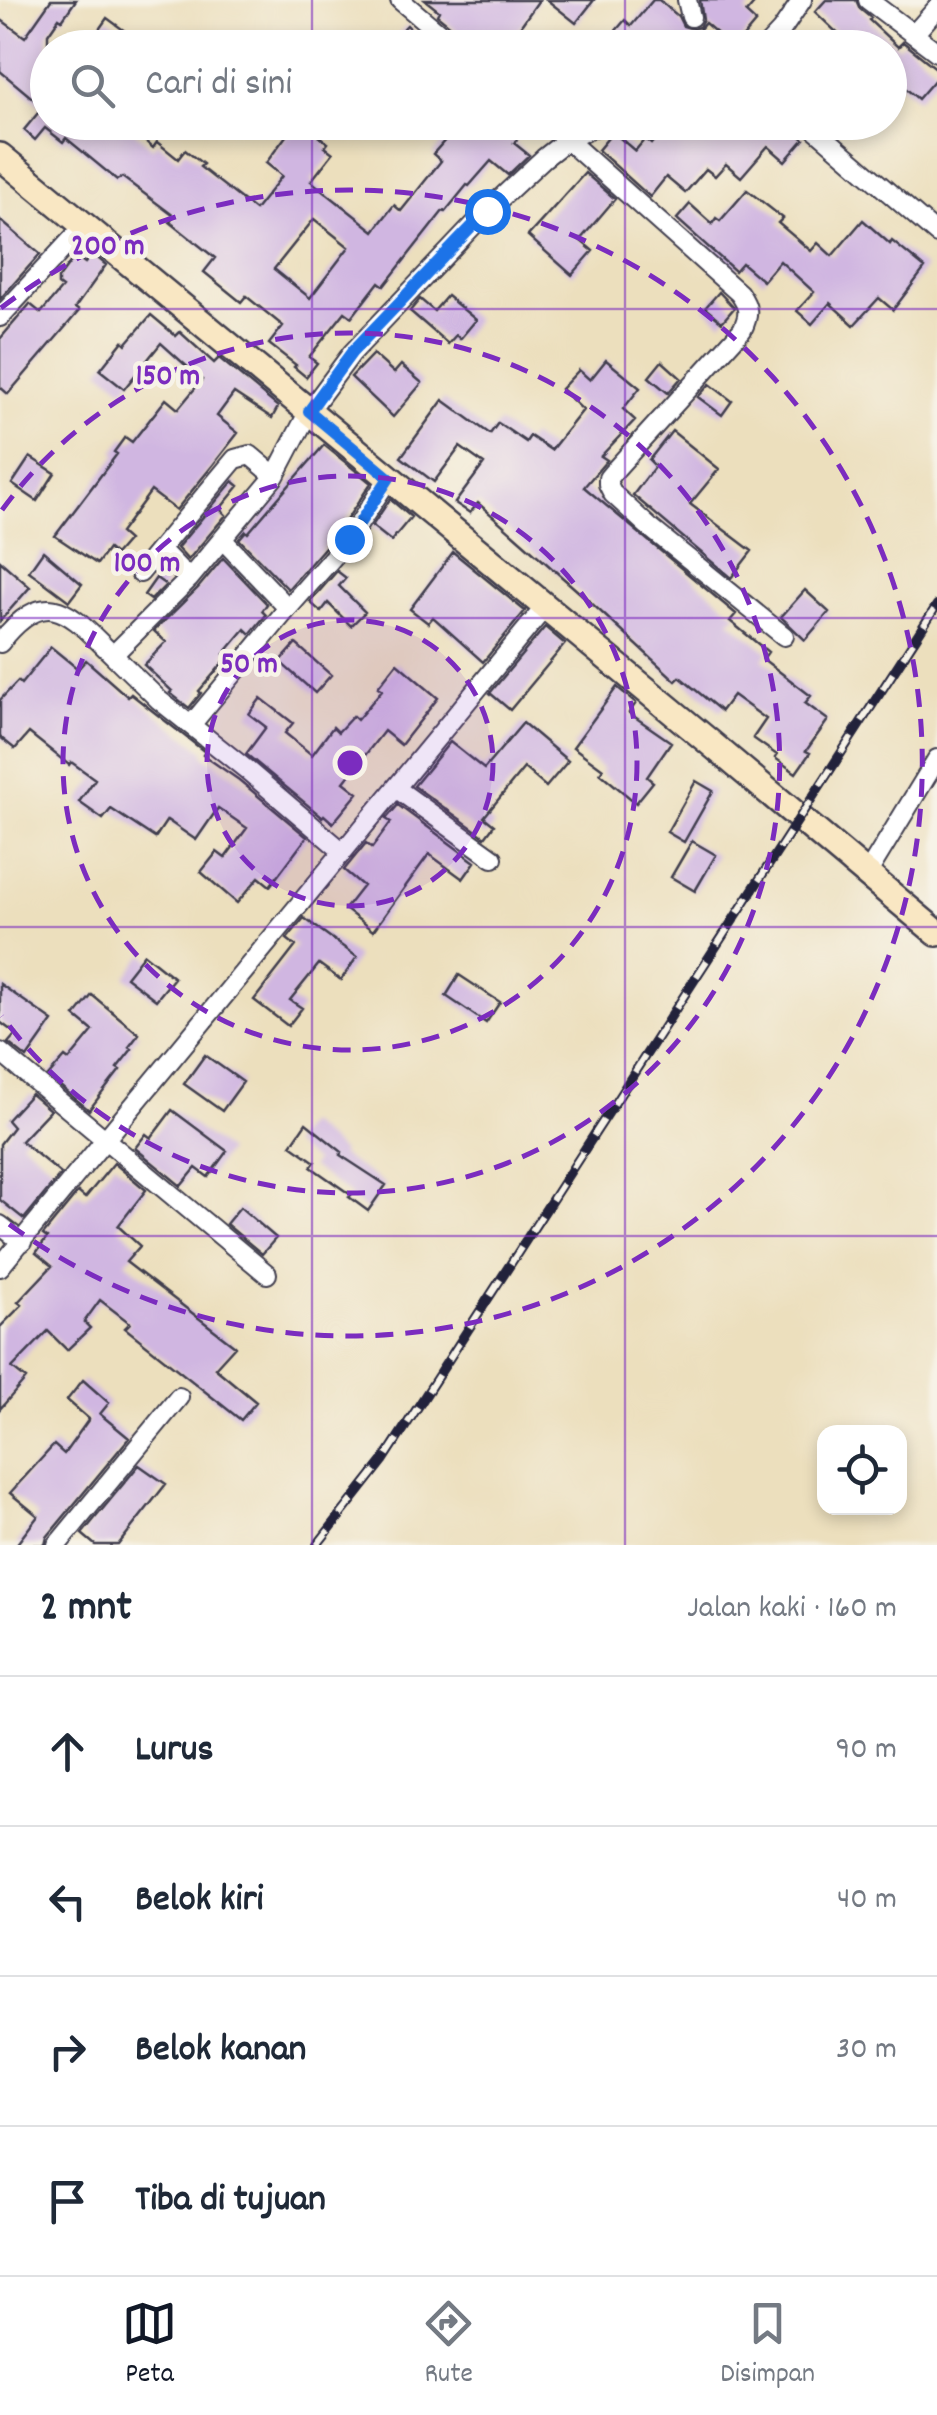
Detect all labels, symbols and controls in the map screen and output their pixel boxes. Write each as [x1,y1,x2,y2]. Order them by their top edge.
search box [30,30,907,140]
icon: search [65,58,120,113]
text: Cari di sini [145,58,292,113]
route start [465,189,511,235]
text: 200 m [71,227,145,270]
text: 150 m [136,357,200,400]
route end [327,517,373,563]
text: 100 m [114,544,180,587]
text: 50 m [220,645,278,688]
centre of rings [332,745,368,781]
map controls [817,1425,907,1515]
button: locate [817,1425,907,1515]
text: 2 mnt [40,1580,132,1640]
text: Jalan kaki · 160 m [687,1587,897,1633]
icon: ahead [40,1724,95,1779]
text: Lurus [135,1724,213,1779]
text: 90 m [836,1728,897,1774]
icon: left [40,1874,95,1929]
text: Belok kiri [135,1874,264,1929]
text: 40 m [837,1878,897,1924]
icon: right [40,2024,95,2079]
text: Belok kanan [135,2024,306,2079]
text: 30 m [836,2028,897,2074]
icon: arrive [40,2174,95,2229]
text: Tiba di tujuan [135,2174,326,2229]
tab: Peta [122,2296,177,2396]
tab: Rute [421,2296,476,2396]
tab: Disimpan [720,2296,815,2396]

